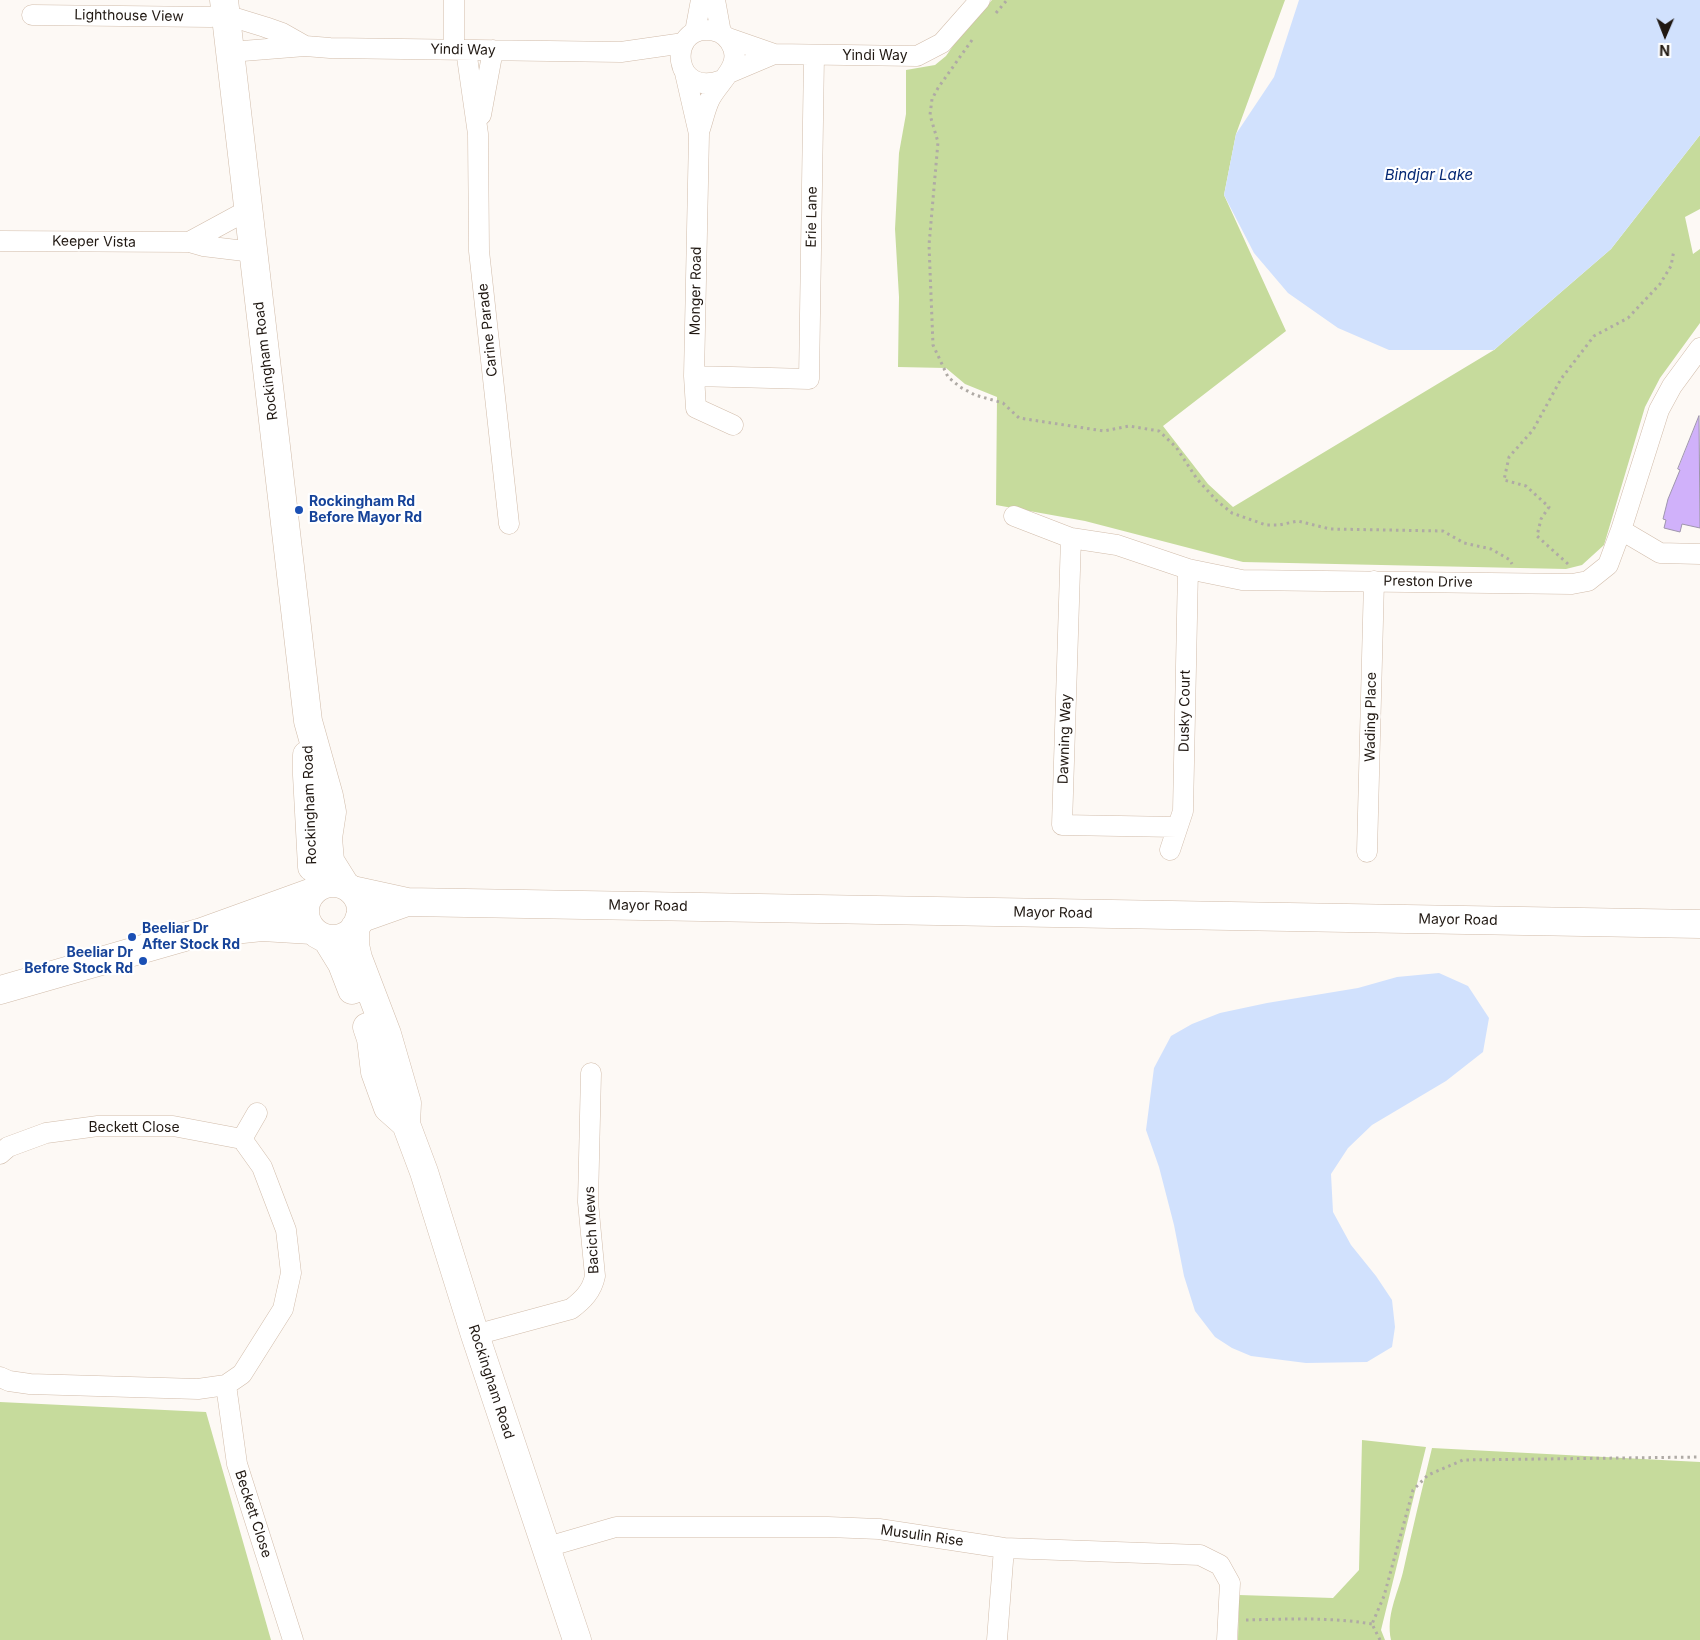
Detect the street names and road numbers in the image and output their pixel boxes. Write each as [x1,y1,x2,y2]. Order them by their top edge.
street label: Lighthouse View [74,7,184,25]
street label: Yindi Way [430,41,496,59]
street label: Yindi Way [842,48,908,64]
street label: Erie Lane [803,186,821,248]
street label: Keeper Vista [52,233,136,251]
street label: Monger Road [687,246,705,336]
street label: Carine Parade [475,282,501,378]
street label: Rockingham Road [250,301,282,421]
street label: Preston Drive [1383,573,1473,591]
street label: Dusky Court [1176,670,1194,752]
street label: Wading Place [1362,672,1380,762]
street label: Dawning Way [1055,693,1075,785]
street label: Rockingham Road [300,745,320,865]
street label: Mayor Road [608,897,688,915]
street label: Mayor Road [1013,904,1093,922]
street label: Mayor Road [1418,911,1498,929]
street label: Beckett Close [88,1120,180,1136]
street label: Bacich Mews [581,1186,603,1274]
street label: Rockingham Road [465,1323,517,1441]
street label: Beckett Close [231,1468,275,1560]
street label: Musulin Rise [879,1522,965,1550]

